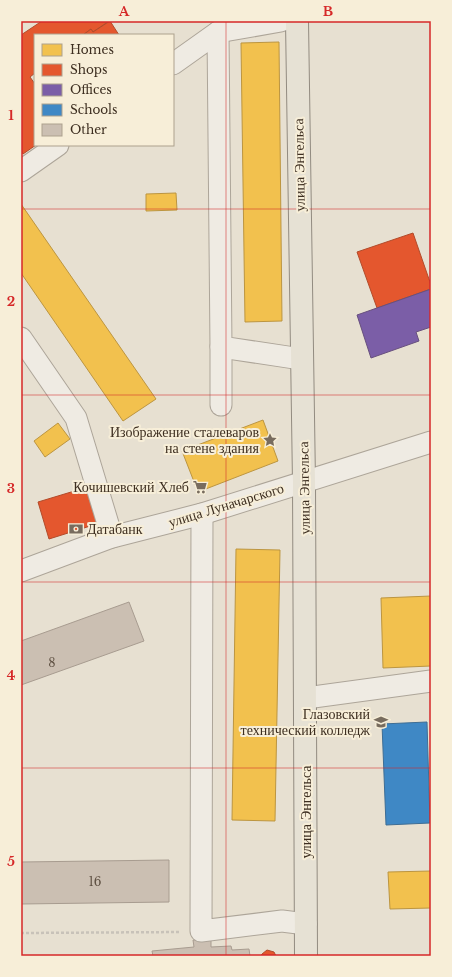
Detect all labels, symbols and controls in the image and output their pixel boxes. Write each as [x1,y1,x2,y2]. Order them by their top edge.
text: A [118,3,130,20]
text: B [323,3,333,20]
legend [34,34,174,146]
text: Homes [70,42,114,57]
text: Shops [70,62,107,77]
text: Offices [70,82,112,97]
text: Schools [70,102,117,117]
text: 1 [8,107,14,124]
street label: улица Энгельса [289,118,309,212]
text: Other [70,122,107,137]
text: 2 [7,293,15,310]
place label: Изображение сталеваров на стене здания [110,423,260,457]
place icon: Изображение сталеваров на стене здания [262,432,278,448]
street label: улица Энгельса [294,441,314,535]
place label: Кочишевский Хлеб [73,478,189,496]
street label: улица Луначарского [166,479,286,531]
supermarket icon: Кочишевский Хлеб [192,479,208,495]
text: 3 [7,480,15,497]
place label: Датабанк [87,520,143,538]
bank icon: Датабанк [68,521,84,537]
house number: 8 [48,655,56,670]
text: 4 [7,667,16,684]
place label: Глазовский технический колледж [241,705,371,739]
school or university icon: Глазовский технический колледж [373,714,389,730]
street label: улица Энгельса [297,765,315,859]
text: 5 [7,853,15,870]
house number: 16 [88,874,102,889]

